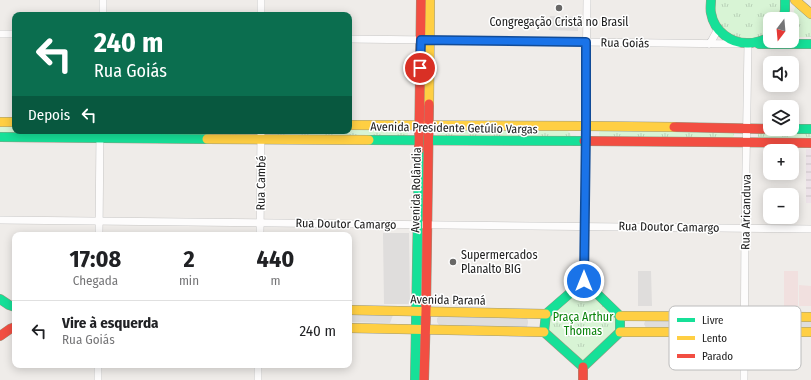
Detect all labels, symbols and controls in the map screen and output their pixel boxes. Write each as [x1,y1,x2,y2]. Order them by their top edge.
marker: Congregação Cristã no Brasil [554,3,564,13]
north arrow [763,12,799,48]
map controls [763,12,799,224]
place label: Congregação Cristã no Brasil [490,15,628,29]
text: 240 m [94,26,163,59]
icon: left [28,28,80,80]
street label: Rua Goiás [601,36,649,50]
pin [403,51,437,85]
button: sound [763,56,799,92]
icon: arrive [409,57,431,79]
text: Rua Goiás [94,60,167,82]
button: layers [763,100,799,136]
icon: left [78,104,100,126]
text: Depois [28,106,70,124]
street label: Avenida Presidente Getúlio Vargas [370,120,538,136]
button: + [763,144,799,180]
street label: Avenida Rolândia [408,147,424,233]
street label: Rua Cambé [254,155,268,211]
street label: Rua Aricanduva [738,174,754,250]
button: − [763,188,799,224]
street label: Rua Doutor Camargo [295,216,397,232]
street label: Rua Doutor Camargo [618,219,720,235]
text: 17:08 [70,245,121,273]
text: 2 [183,245,195,273]
text: 440 [257,245,294,273]
place label: Supermercados Planalto BIG [461,248,538,276]
marker: Supermercados Planalto BIG [448,257,458,267]
position arrow [563,260,605,302]
text: Chegada [73,273,118,288]
text: min [179,273,199,288]
text: m [271,273,281,288]
street label: Avenida Paraná [410,292,486,308]
legend [669,306,801,370]
park label: Praça Arthur Thomas [553,310,614,338]
text: Vire à esquerda [62,314,159,332]
text: Livre [702,314,724,327]
icon: left [28,320,50,342]
text: 240 m [300,322,336,340]
text: Rua Goiás [62,332,115,347]
text: Lento [702,332,727,345]
text: Parado [702,350,733,363]

